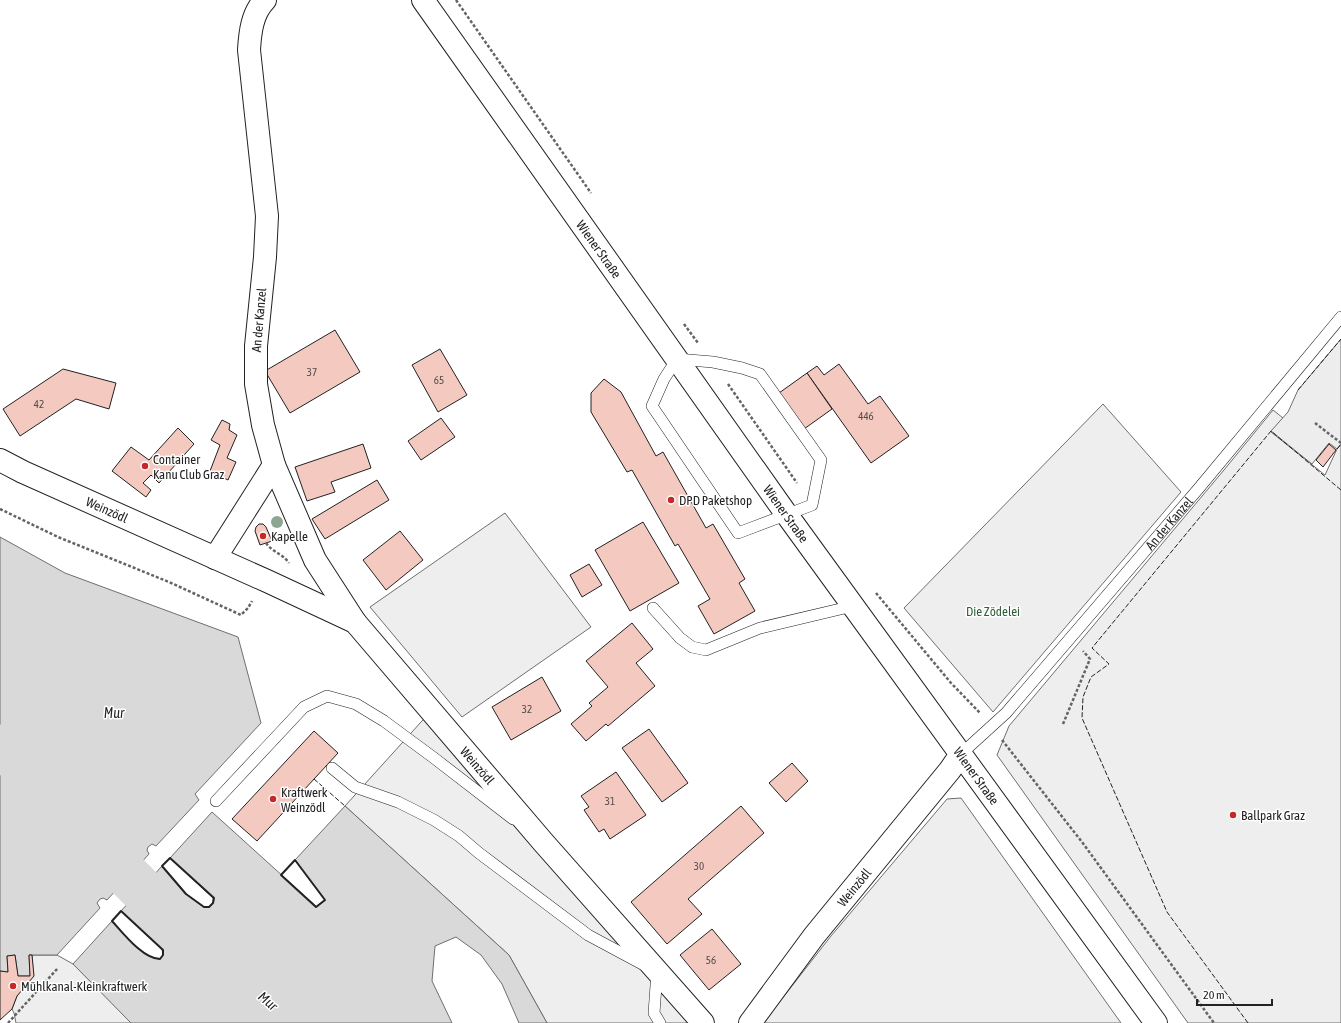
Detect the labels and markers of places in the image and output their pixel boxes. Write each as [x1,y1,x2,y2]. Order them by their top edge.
place label: Container Kanu Club Graz [153,452,225,482]
marker: Container Kanu Club Graz [140,461,150,471]
place label: DPD Paketshop [679,493,752,508]
marker: DPD Paketshop [666,495,676,505]
place label: Kapelle [271,529,308,544]
marker: Kapelle [258,531,268,541]
place label: Kraftwerk Weinzödl [281,785,328,815]
marker: Kraftwerk Weinzödl [268,794,278,804]
place label: Ballpark Graz [1241,808,1305,823]
marker: Ballpark Graz [1228,810,1238,820]
place label: Mühlkanal-Kleinkraftwerk [21,979,147,994]
marker: Mühlkanal-Kleinkraftwerk [8,981,18,991]

